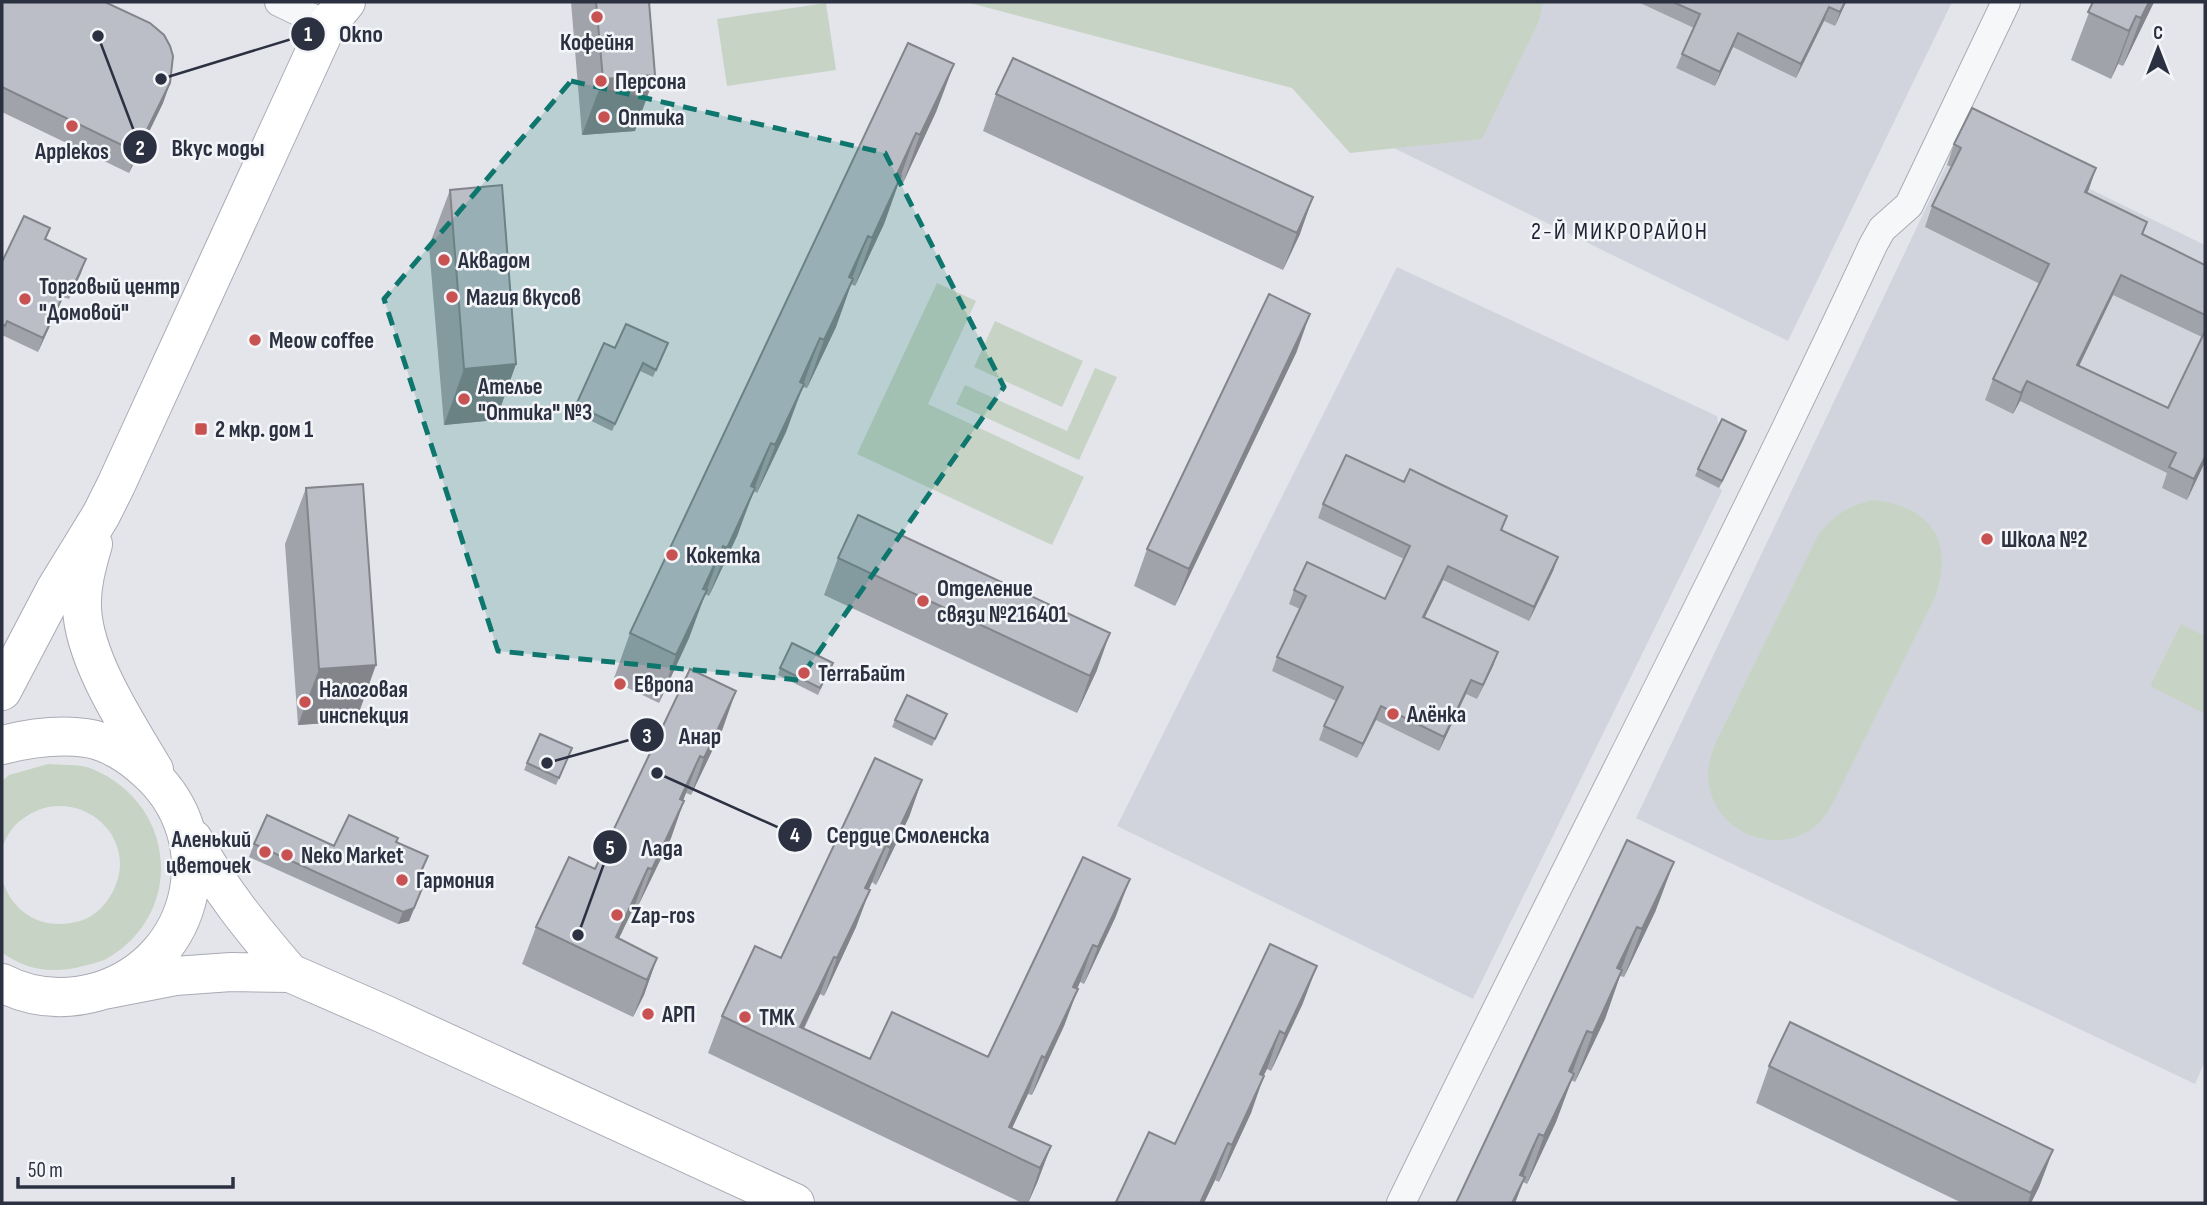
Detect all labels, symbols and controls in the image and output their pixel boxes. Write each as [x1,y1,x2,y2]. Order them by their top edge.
marker: Кофейня [589,9,605,25]
callout: Okno [290,12,397,57]
north arrow [2123,14,2193,84]
text: Okno [339,20,383,49]
text: 1 [304,22,312,47]
text: С [2153,22,2163,45]
place label: Кофейня [560,29,634,57]
place label: Персона [615,68,686,96]
marker: Персона [593,73,609,89]
place label: Оптика [618,104,684,132]
marker: Оптика [596,109,612,125]
marker: Applekos [64,118,80,134]
callout: Вкус моды [122,125,279,170]
text: Вкус моды [171,134,265,163]
text: 2 [135,136,145,161]
place label: Applekos [34,138,109,166]
district label: 2-Й МИКРОРАЙОН [1531,217,1709,246]
place label: Аквадом [457,247,530,275]
marker: Аквадом [436,252,452,268]
place label: Торговый центр "Домовой" [39,273,180,327]
place label: Магия вкусов [466,284,581,312]
marker: Магия вкусов [444,289,460,305]
marker: Торговый центр "Домовой" [17,291,33,307]
place label: Meow coffee [269,327,374,355]
marker: Meow coffee [247,332,263,348]
place label: Ателье "Оптика" №3 [477,373,592,427]
marker: Ателье "Оптика" №3 [456,391,472,407]
place label: 2 мкр. дом 1 [215,416,313,444]
marker: 2 мкр. дом 1 [193,421,209,437]
place label: Школа №2 [2001,526,2087,554]
marker: Школа №2 [1979,531,1995,547]
place label: Кокетка [686,542,760,570]
marker: Кокетка [664,547,680,563]
place label: Отделение связи №216401 [937,575,1068,629]
marker: Отделение связи №216401 [915,593,931,609]
place label: TerraБайт [818,660,905,688]
marker: TerraБайт [796,665,812,681]
place label: Европа [634,671,694,699]
place label: Налоговая инспекция [319,676,409,730]
marker: Европа [612,676,628,692]
marker: Налоговая инспекция [297,694,313,710]
place label: Алёнка [1406,701,1466,729]
marker: Алёнка [1385,706,1401,722]
callout: Анар [630,713,735,758]
text: Анар [678,722,721,751]
text: 3 [642,724,652,749]
callout: Сердце Смоленска [777,813,1003,858]
text: Сердце Смоленска [826,821,990,850]
text: 4 [790,823,800,848]
callout: Лада [593,825,697,870]
place label: Аленький цветочек [166,826,251,880]
text: Лада [640,834,683,863]
text: 5 [605,836,615,861]
place label: Neko Market [301,842,404,870]
marker: Аленький цветочек [257,844,273,860]
marker: Neko Market [279,847,295,863]
place label: Гармония [416,867,494,895]
marker: Гармония [394,872,410,888]
place label: Zap-ros [631,902,695,930]
marker: Zap-ros [609,907,625,923]
place label: АРП [661,1001,696,1029]
place label: TMK [759,1004,796,1032]
marker: АРП [640,1006,656,1022]
marker: TMK [737,1009,753,1025]
scale bar [18,1146,233,1190]
text: 50 m [28,1158,63,1183]

